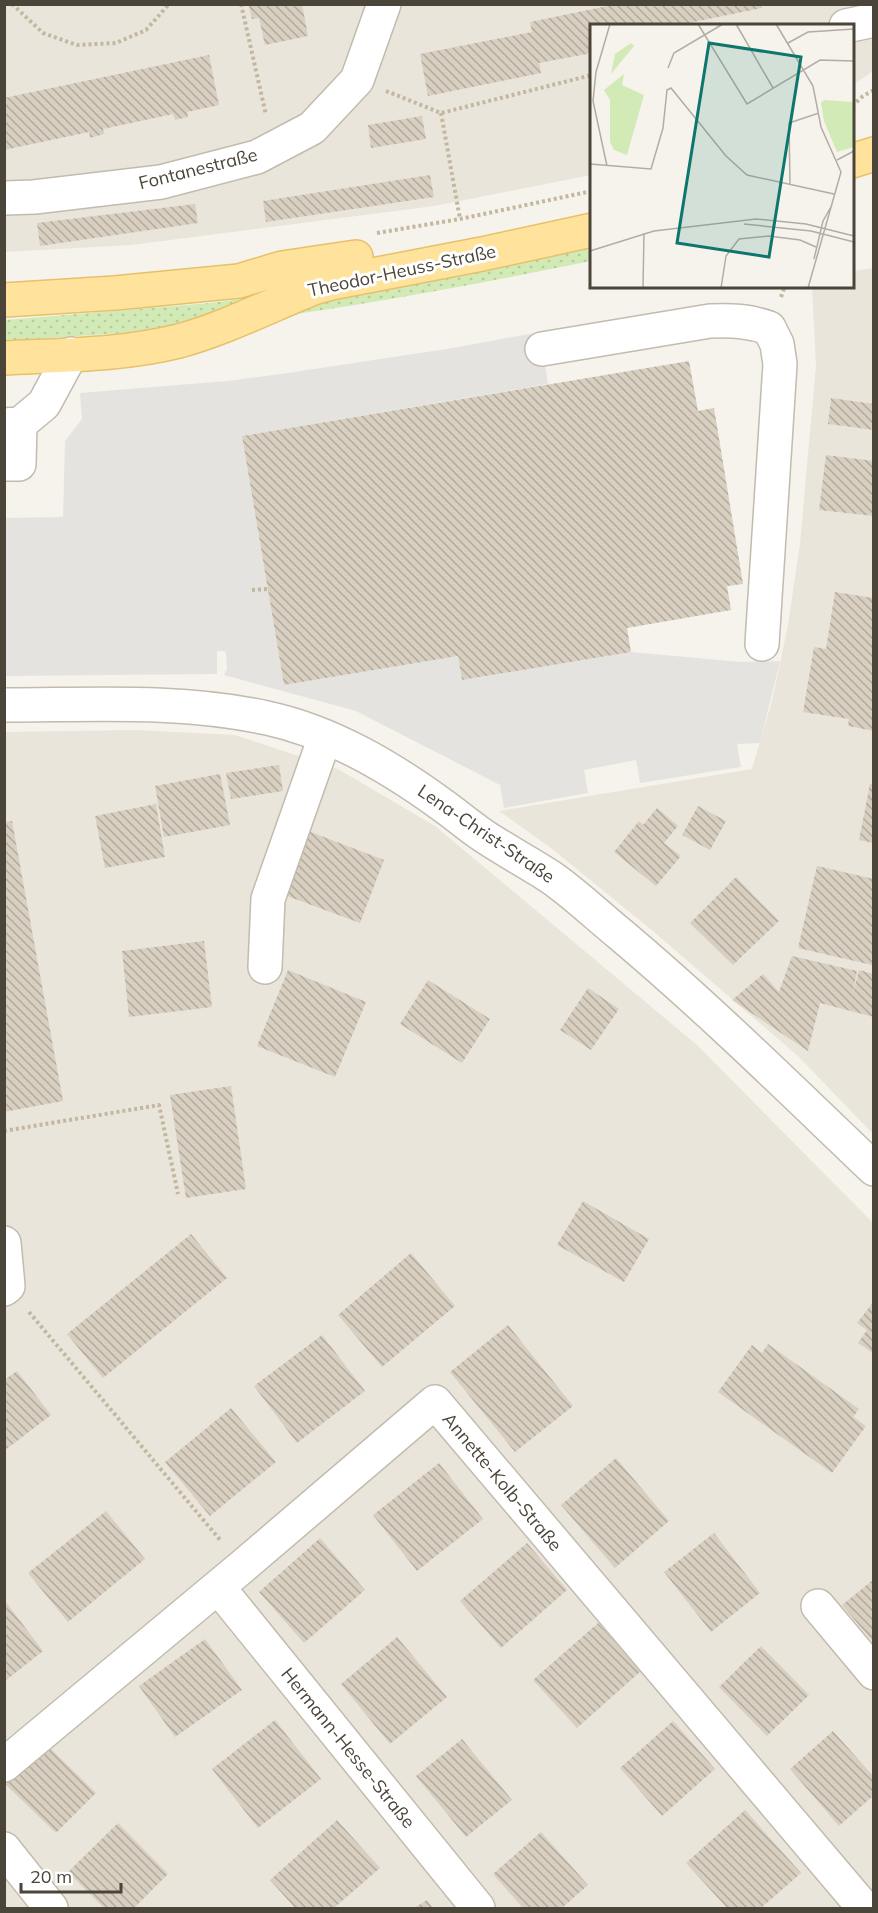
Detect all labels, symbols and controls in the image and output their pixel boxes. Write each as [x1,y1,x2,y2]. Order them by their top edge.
inset map [590,24,854,288]
street label: Fontanestraße [136,143,260,194]
street label: Theodor-Heuss-Straße [306,239,498,302]
street label: Lena-Christ-Straße [413,779,559,888]
street label: Annette-Kolb-Straße [438,1408,567,1556]
street label: Hermann-Hesse-Straße [276,1663,420,1833]
scale bar [21,1856,122,1894]
text: 20 m [30,1865,72,1888]

